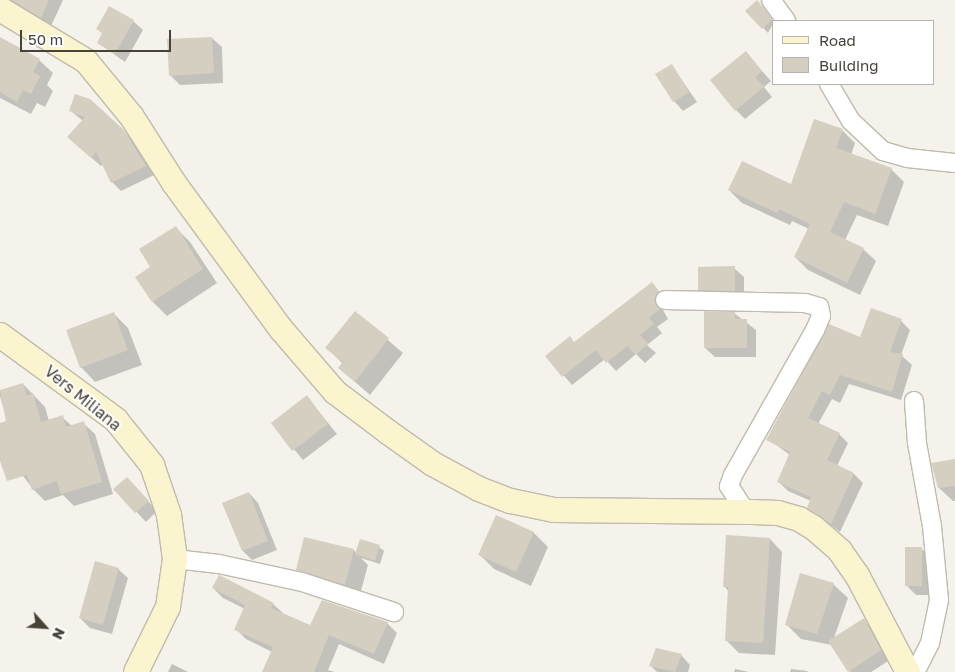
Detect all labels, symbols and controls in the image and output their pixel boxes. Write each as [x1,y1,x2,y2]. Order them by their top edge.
scale bar [22,20,174,52]
legend [772,20,935,85]
text: 50 m [28,30,63,48]
text: Road [819,31,856,49]
text: Building [819,56,879,74]
street label: Vers Miliana [41,361,125,435]
north arrow [20,602,70,652]
text: N [49,625,69,642]

